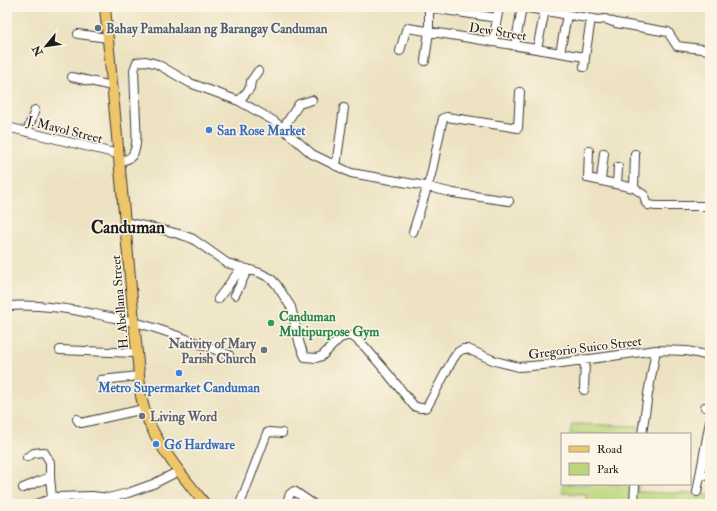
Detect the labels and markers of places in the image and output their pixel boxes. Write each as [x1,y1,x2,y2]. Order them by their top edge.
place label: Bahay Pamahalaan ng Barangay Canduman [106,21,328,38]
marker: Bahay Pamahalaan ng Barangay Canduman [93,23,103,33]
place label: San Rose Market [217,123,306,139]
marker: San Rose Market [204,125,214,135]
place label: Canduman Multipurpose Gym [278,309,380,341]
marker: Canduman Multipurpose Gym [266,318,276,328]
place label: Nativity of Mary Parish Church [167,336,257,367]
marker: Nativity of Mary Parish Church [259,345,269,355]
marker: Metro Supermarket Canduman [174,368,184,378]
place label: Metro Supermarket Canduman [97,380,260,397]
place label: Living Word [150,409,218,426]
marker: Living Word [137,411,147,421]
place label: G6 Hardware [164,437,235,453]
marker: G6 Hardware [151,439,161,449]

